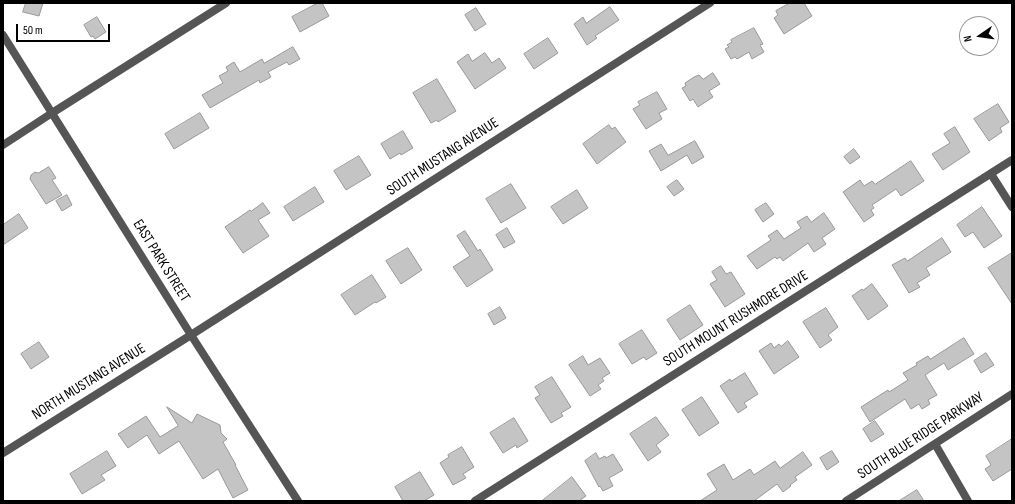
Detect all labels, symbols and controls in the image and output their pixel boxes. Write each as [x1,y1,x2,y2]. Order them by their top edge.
scale bar [18,16,112,42]
north arrow [959,16,999,56]
text: 50 m [23,23,43,38]
text: N [961,34,975,43]
street label: SOUTH MUSTANG AVENUE [384,114,502,200]
street label: EAST PARK STREET [129,217,193,305]
street label: SOUTH MOUNT RUSHMORE DRIVE [660,267,812,371]
street label: NORTH MUSTANG AVENUE [29,340,149,424]
street label: SOUTH BLUE RIDGE PARKWAY [855,389,987,483]

